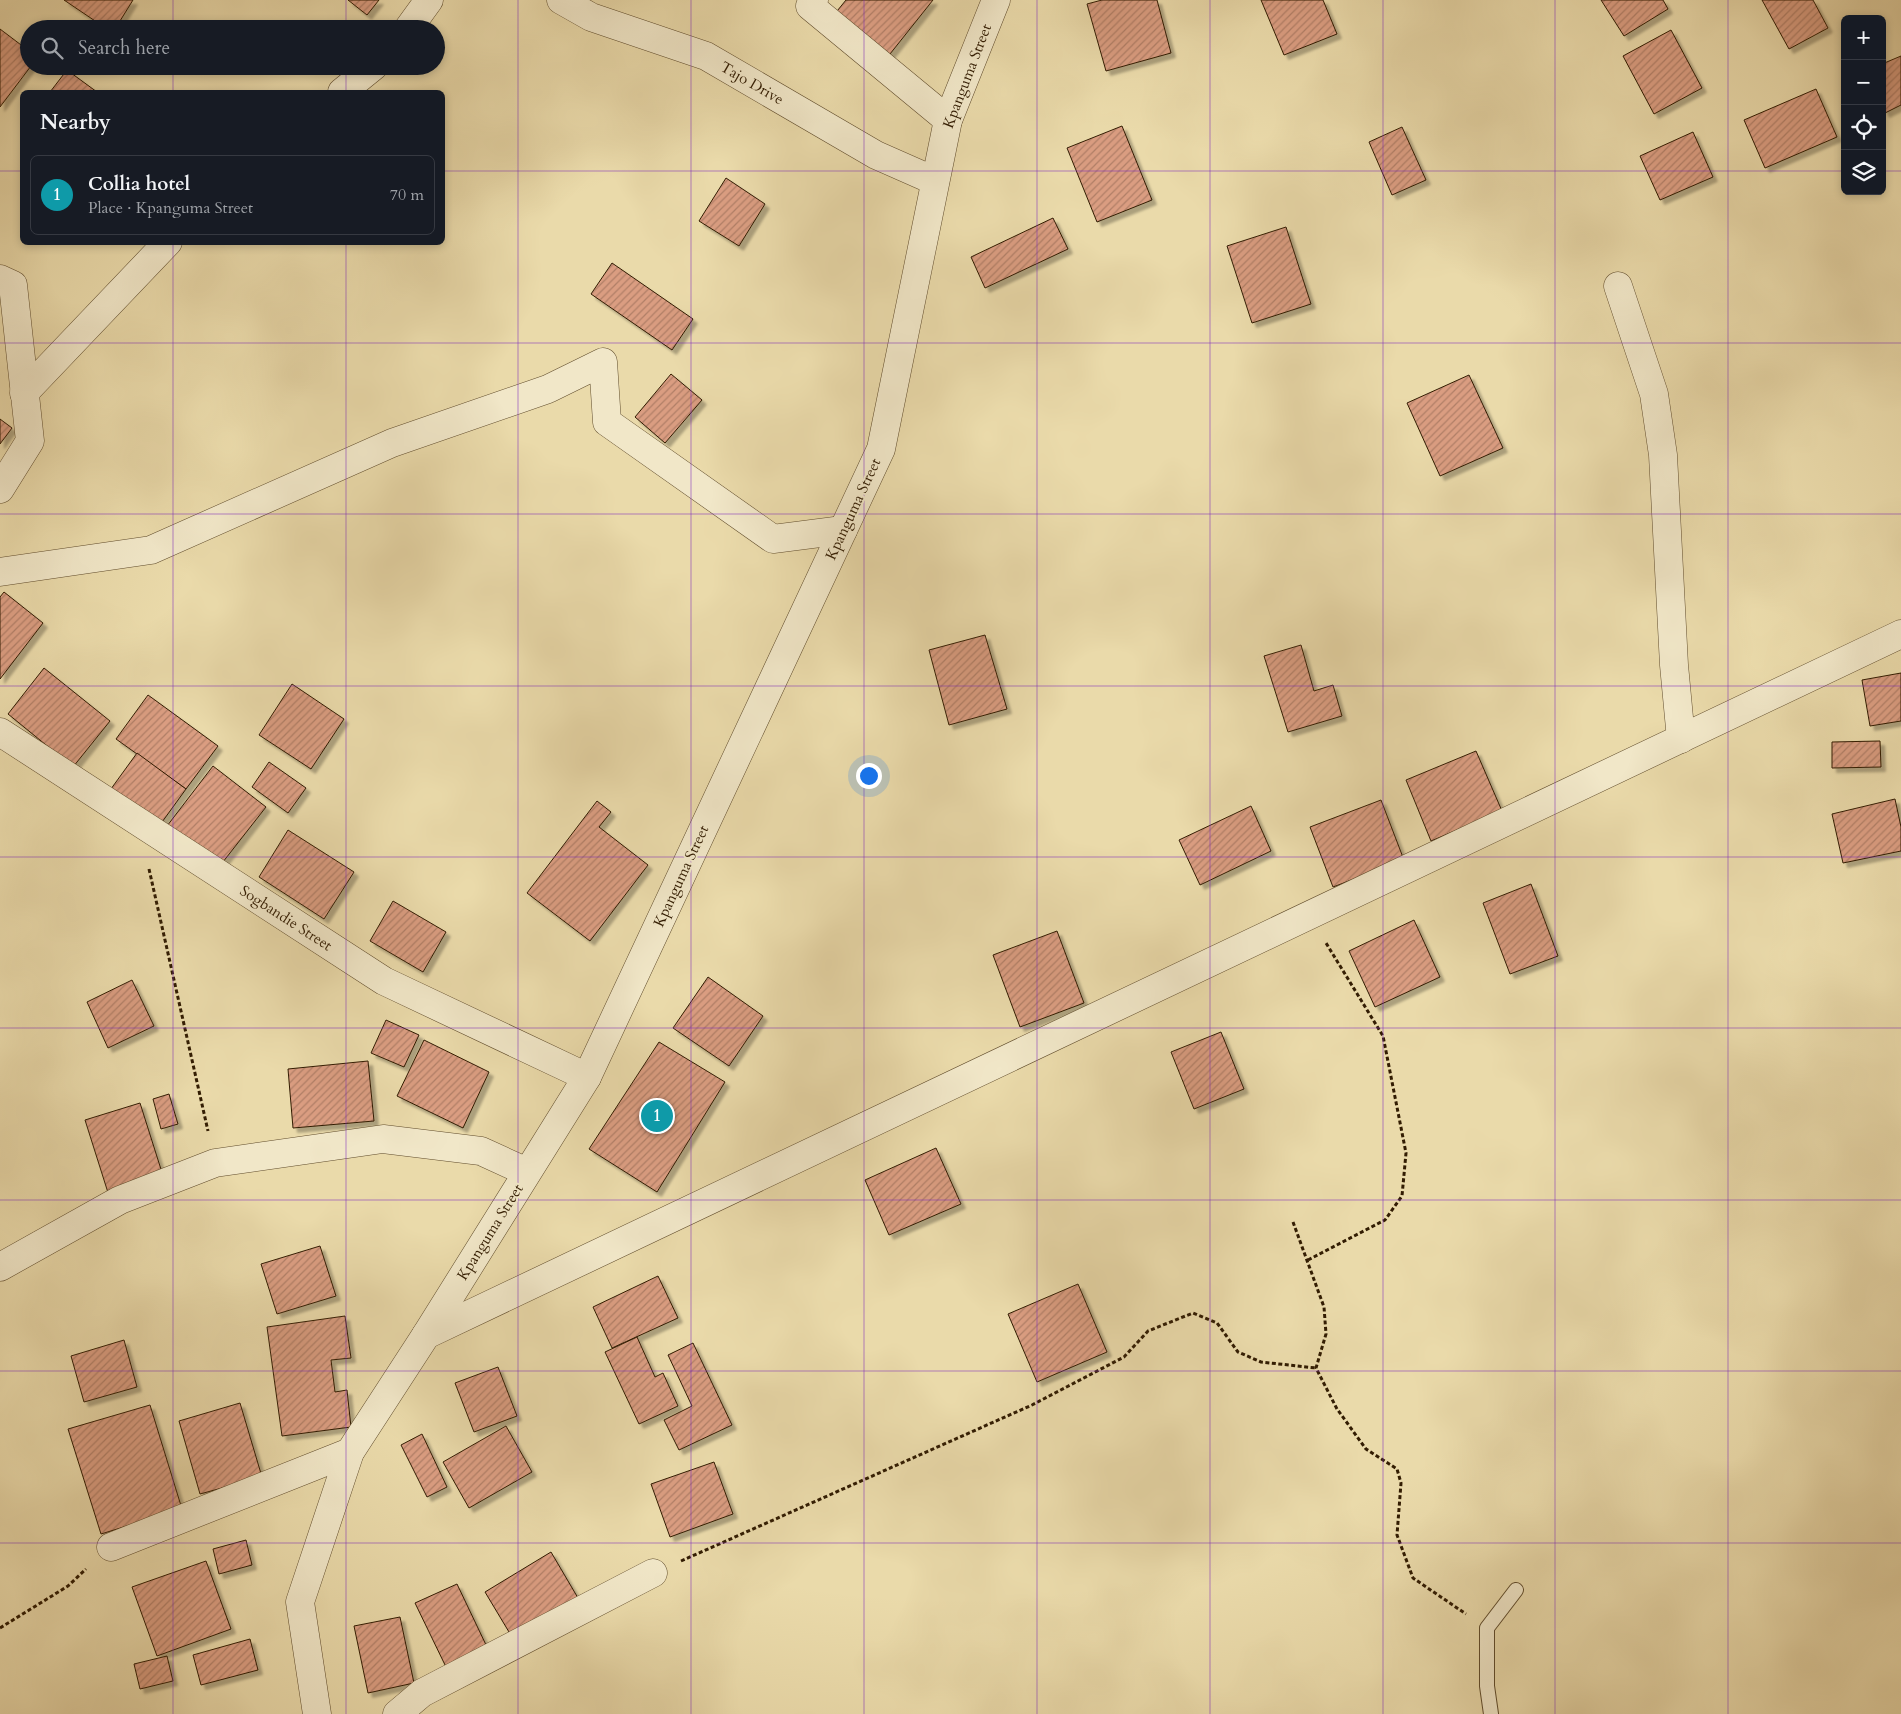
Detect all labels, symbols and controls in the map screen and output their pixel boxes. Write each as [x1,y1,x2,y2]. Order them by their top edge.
map controls [1841,15,1886,195]
button: + [1841,15,1886,60]
search box [20,20,445,75]
street label: Kpanguma Street [938,21,996,131]
icon: search [38,34,66,62]
text: Search here [78,35,170,61]
street label: Tajo Drive [717,57,788,109]
button: − [1841,60,1886,105]
button: locate [1841,105,1886,150]
text: Nearby [40,108,111,137]
button: layers [1841,150,1886,195]
text: Collia hotel [88,171,190,197]
text: 1 [53,184,61,206]
text: 70 m [390,184,424,206]
text: Place · Kpanguma Street [88,197,253,219]
street label: Kpanguma Street [821,455,885,563]
your location [856,763,882,789]
street label: Kpanguma Street [649,822,713,930]
street label: Sogbandie Street [236,881,336,955]
pin: 1 [641,1097,673,1135]
street label: Kpanguma Street [452,1180,528,1284]

